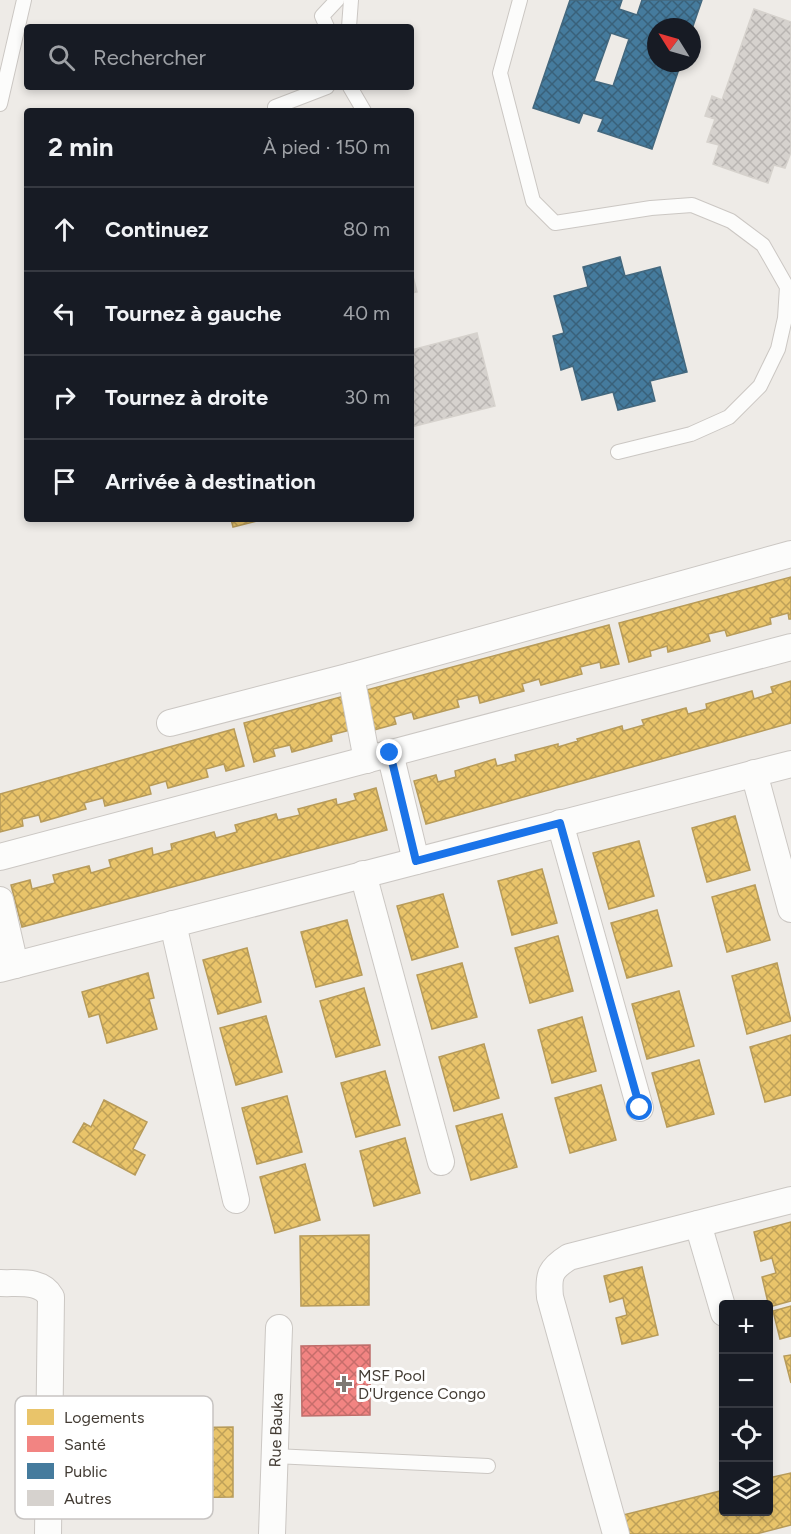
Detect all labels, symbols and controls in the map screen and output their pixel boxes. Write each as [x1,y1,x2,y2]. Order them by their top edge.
north arrow [647,18,701,72]
search box [24,24,414,90]
icon: search [45,41,78,74]
text: Rechercher [93,44,206,71]
text: 2 min [48,131,114,163]
text: À pied · 150 m [263,135,390,159]
icon: ahead [48,213,81,246]
text: Continuez [105,216,209,243]
text: 80 m [343,217,390,241]
icon: left [48,297,81,330]
text: Tournez à gauche [105,300,281,327]
text: 40 m [343,301,390,325]
icon: right [48,381,81,414]
text: Tournez à droite [105,384,268,411]
text: 30 m [344,385,390,409]
icon: arrive [48,465,81,498]
text: Arrivée à destination [105,468,316,495]
route end [376,739,402,765]
route start [626,1094,652,1120]
map controls [719,1300,773,1516]
button: + [719,1300,773,1354]
button: − [719,1354,773,1408]
place label: MSF Pool D'Urgence Congo [358,1366,486,1403]
marker: MSF Pool D'Urgence Congo [335,1375,353,1393]
street label: Rue Bauka [265,1393,286,1468]
legend [15,1396,213,1519]
text: Logements [64,1408,145,1427]
button: locate [719,1408,773,1462]
text: Santé [64,1435,106,1454]
text: Public [64,1462,108,1481]
button: layers [719,1462,773,1516]
text: Autres [64,1489,111,1508]

